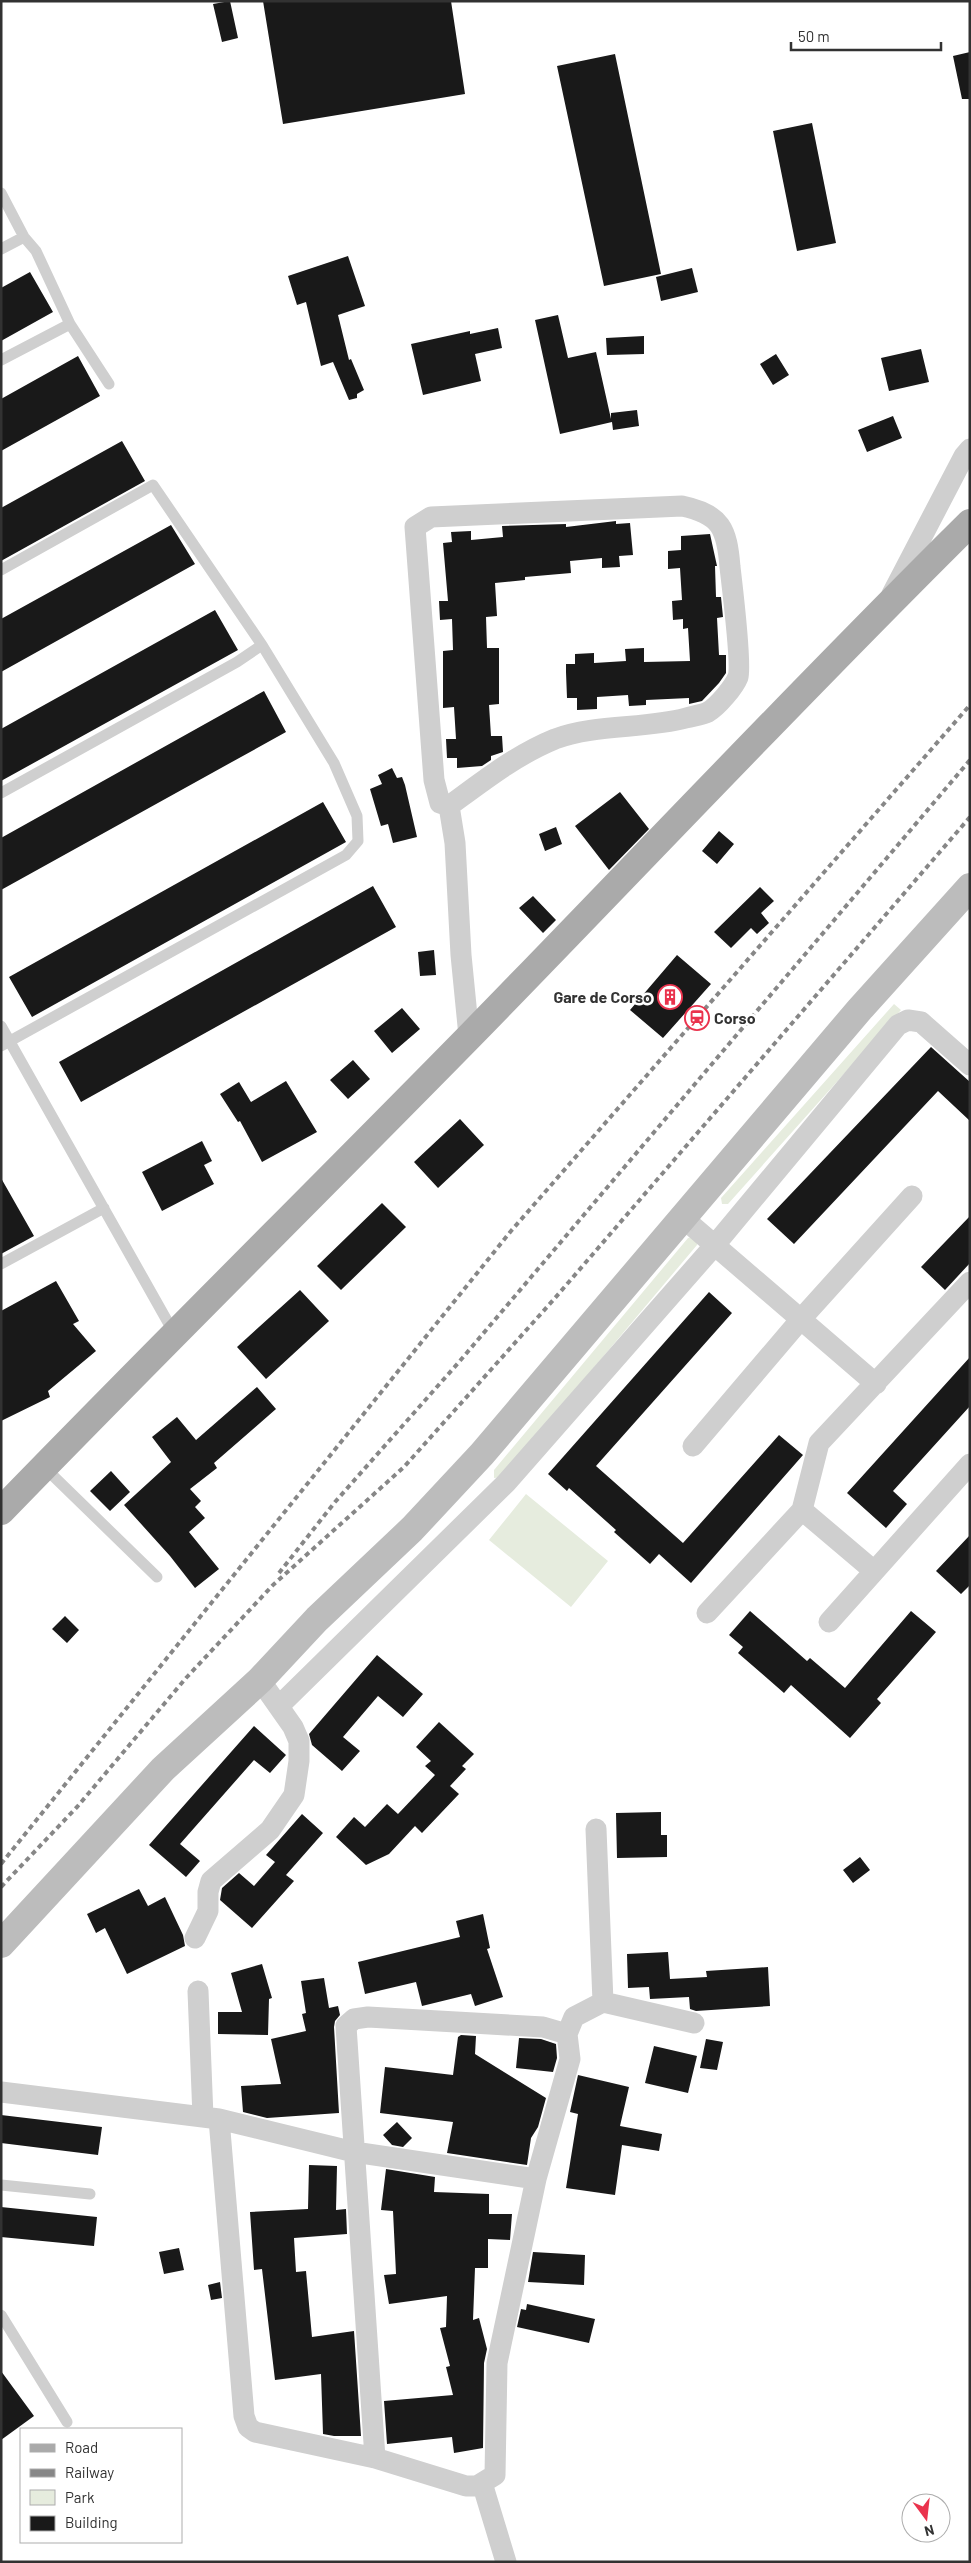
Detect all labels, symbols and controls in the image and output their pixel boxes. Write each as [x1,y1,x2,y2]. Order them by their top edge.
scale bar [791,20,941,52]
text: 50 m [798,27,830,45]
building icon: Gare de Corso [657,984,683,1010]
place label: Gare de Corso [553,987,652,1006]
station icon: Corso [684,1005,710,1031]
place label: Corso [714,1008,756,1027]
legend [20,2428,182,2543]
text: Road [65,2438,98,2456]
text: Railway [65,2463,114,2481]
text: Park [65,2488,95,2506]
north arrow [901,2493,951,2543]
text: Building [65,2513,118,2531]
text: N [923,2522,936,2540]

